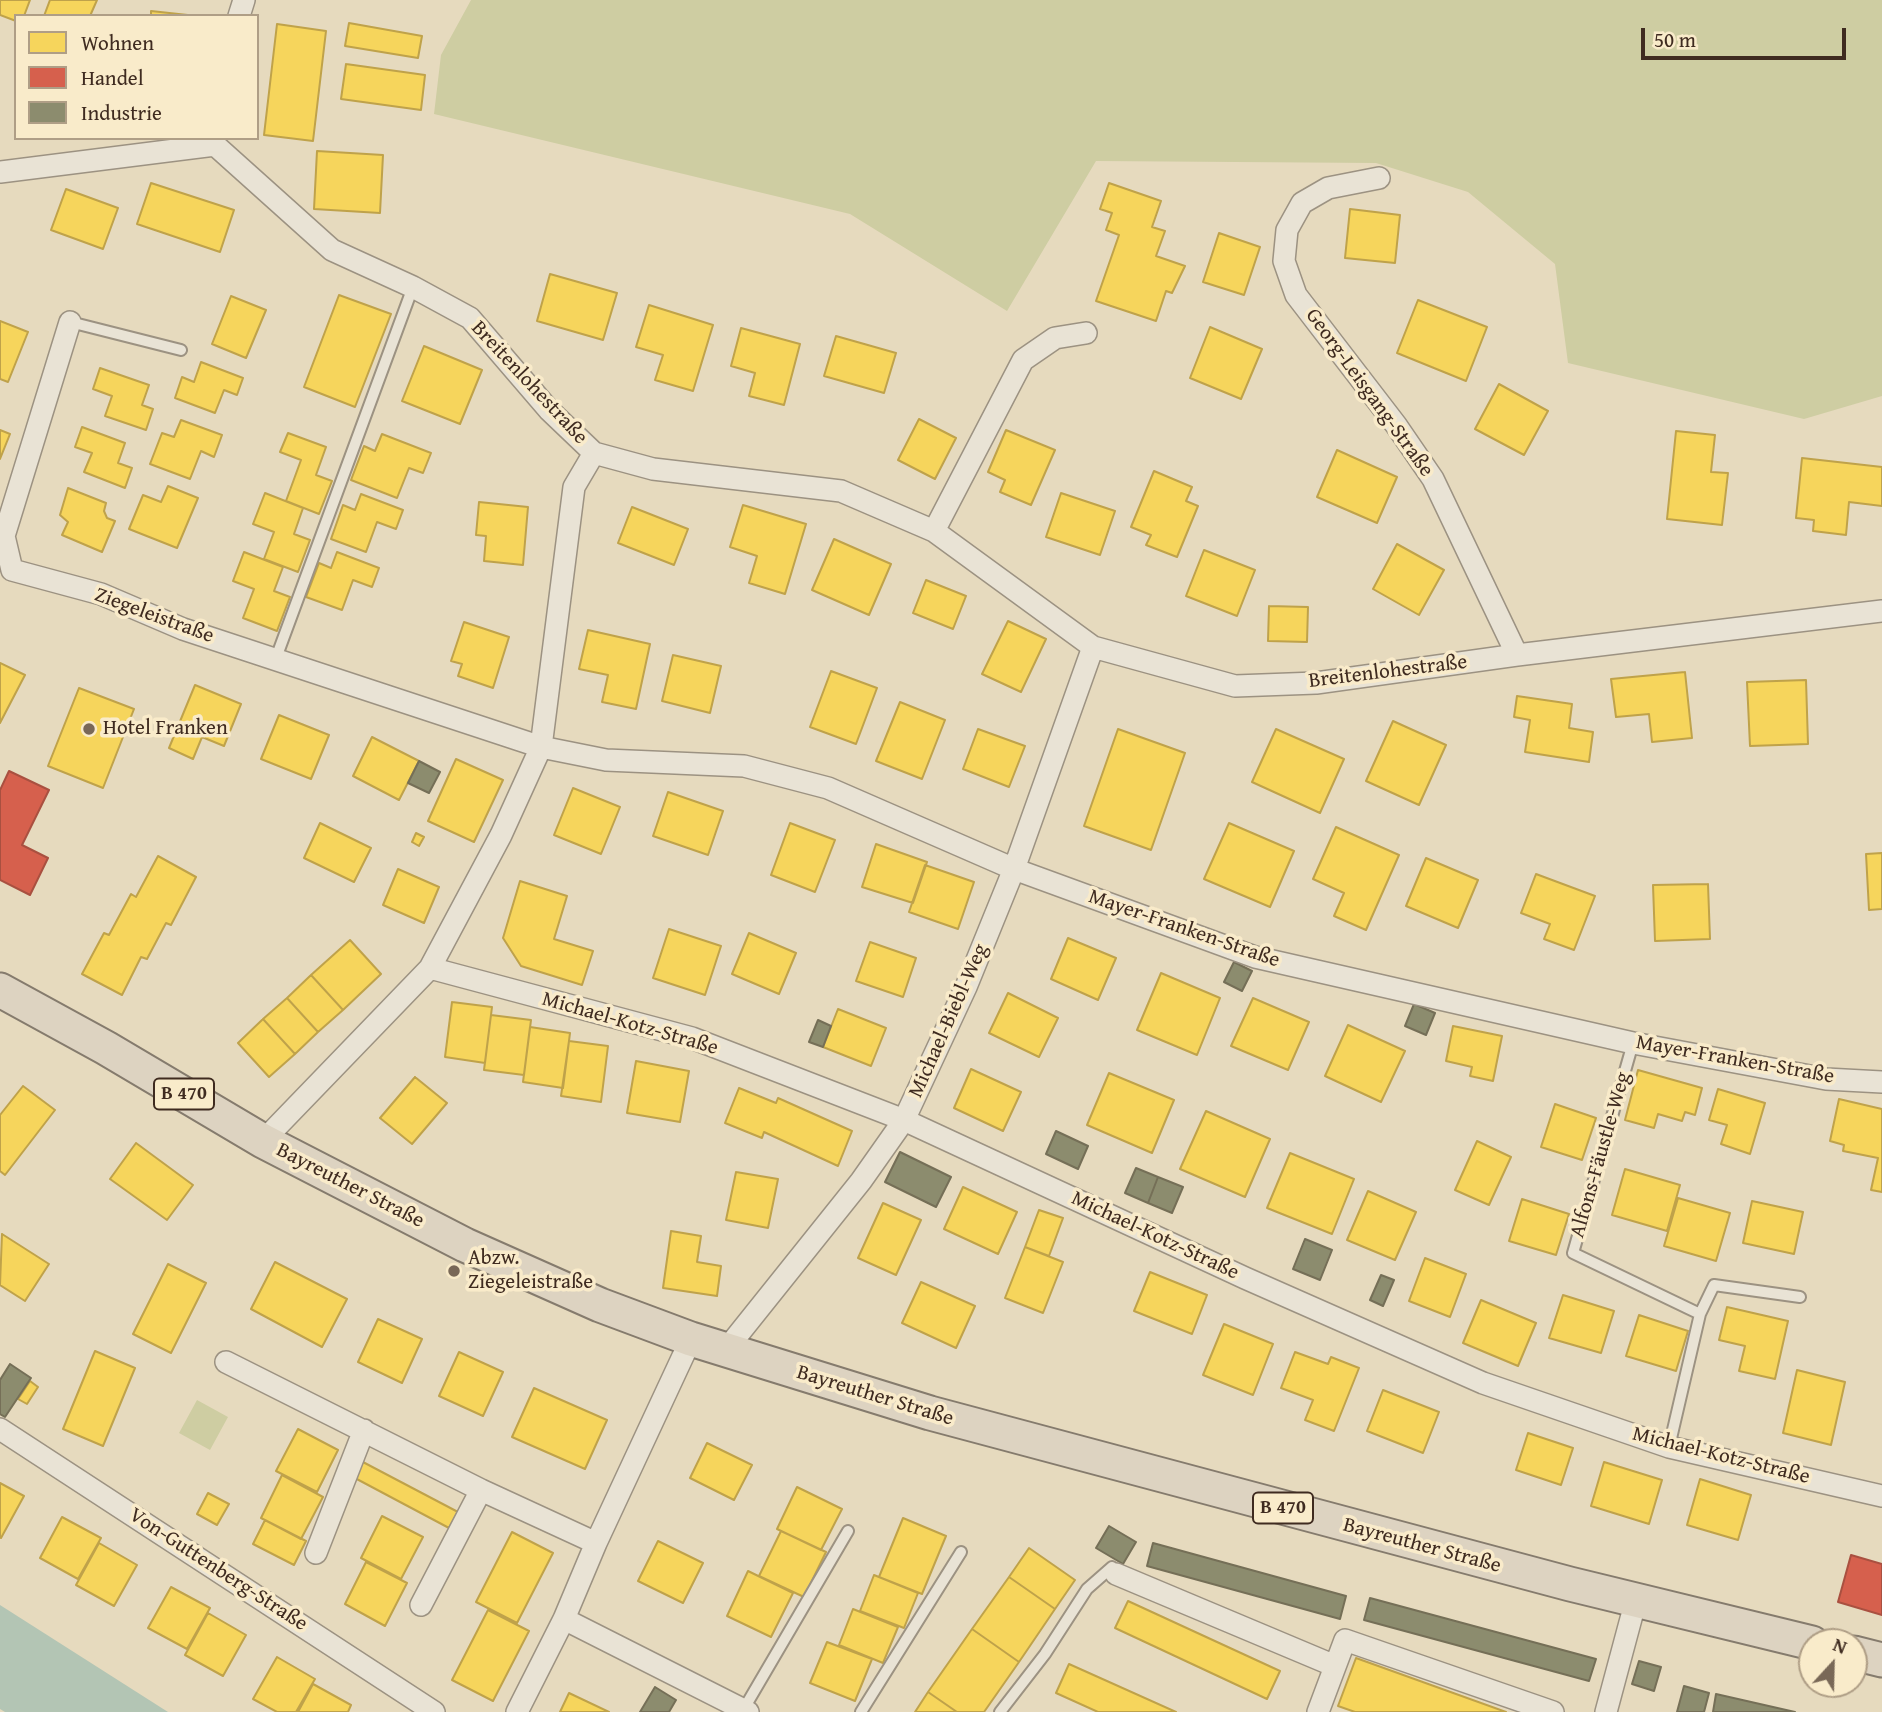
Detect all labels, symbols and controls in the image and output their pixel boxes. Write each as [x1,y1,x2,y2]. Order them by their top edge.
legend [14,14,259,140]
scale bar [1644,14,1849,58]
text: 50 m [1654,24,1696,55]
text: Wohnen [81,27,154,58]
text: Handel [81,62,144,93]
text: Industrie [81,97,162,128]
street label: Georg-Leisgang-Straße [1300,304,1438,482]
street label: Breitenlohestraße [465,316,593,450]
street label: Ziegeleistraße [91,583,217,649]
street label: Breitenlohestraße [1307,650,1469,694]
place label: Hotel Franken [103,716,228,742]
marker: Hotel Franken [81,721,97,737]
street label: Mayer-Franken-Straße [1085,884,1283,974]
street label: Michael-Biebl-Weg [904,940,994,1102]
street label: Michael-Kotz-Straße [539,987,721,1061]
street label: Mayer-Franken-Straße [1634,1030,1836,1090]
street label: Alfons-Fäustle-Weg [1565,1069,1637,1241]
road number: B 470 [154,1078,214,1110]
street label: Bayreuther Straße [272,1138,428,1234]
street label: Michael-Kotz-Straße [1067,1186,1243,1286]
place label: Abzw. Ziegeleistraße [468,1246,593,1296]
marker: Abzw. Ziegeleistraße [446,1263,462,1279]
street label: Bayreuther Straße [794,1360,956,1432]
street label: Michael-Kotz-Straße [1630,1422,1812,1490]
road number: B 470 [1253,1492,1313,1524]
street label: Von-Guttenberg-Straße [124,1503,312,1637]
street label: Bayreuther Straße [1340,1513,1504,1579]
north arrow [1798,1628,1868,1698]
text: N [1829,1630,1851,1661]

